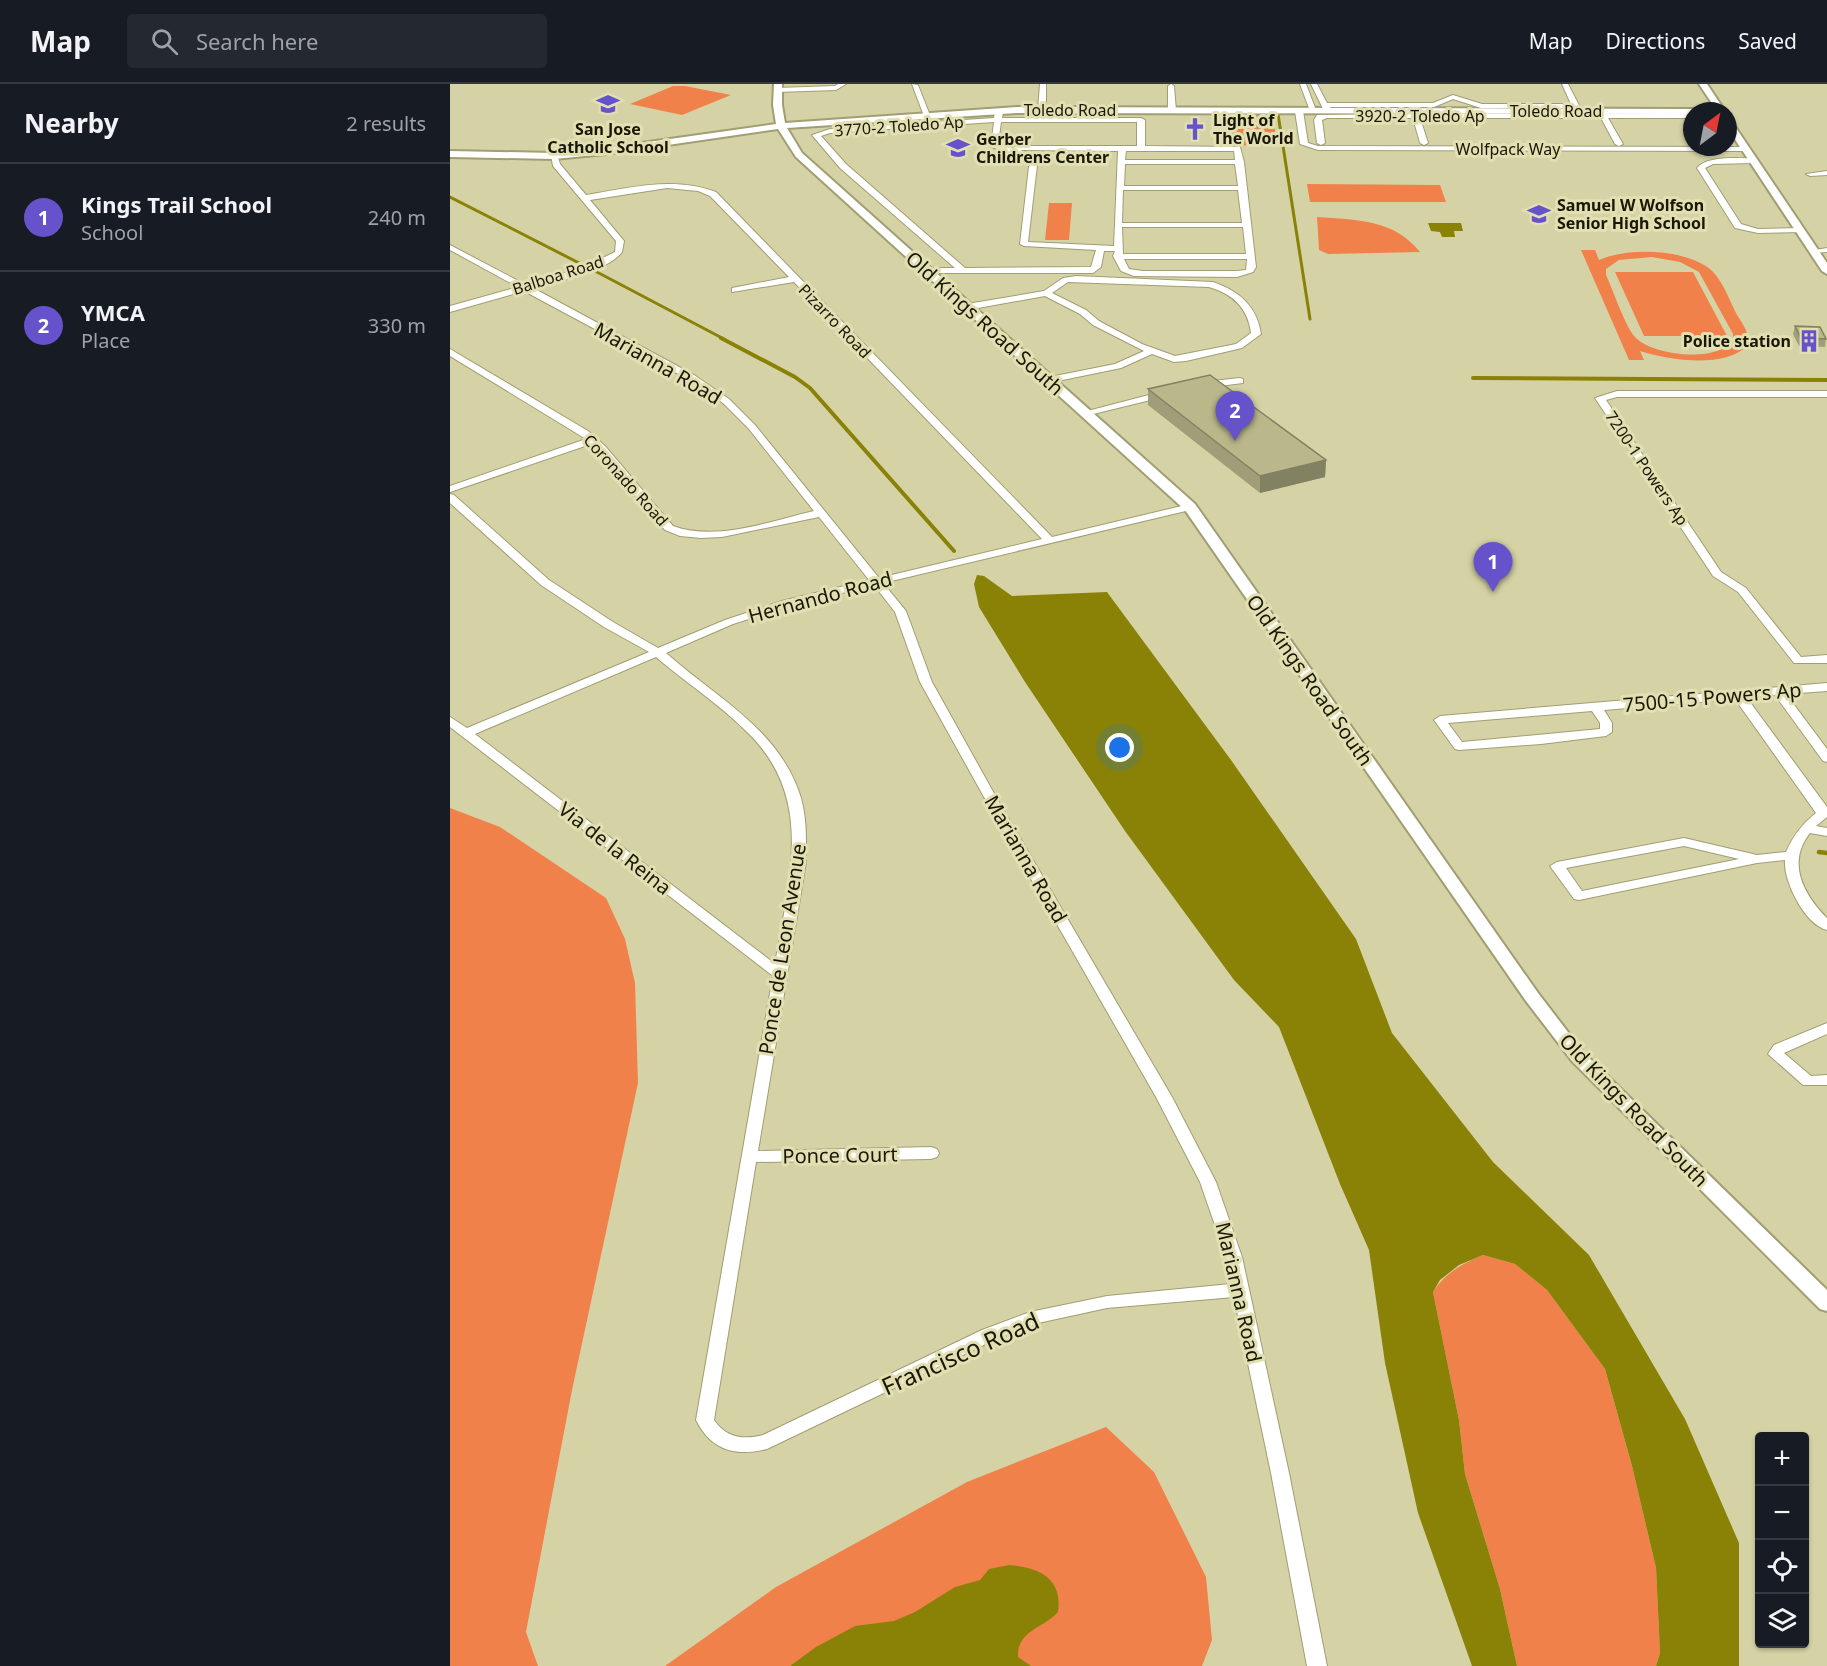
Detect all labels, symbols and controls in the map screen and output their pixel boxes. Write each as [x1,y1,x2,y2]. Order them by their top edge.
search box [127,14,547,68]
text: Map [30,22,91,60]
icon: search [148,25,181,58]
text: Search here [196,26,318,56]
text: Map [1529,27,1573,55]
text: Directions [1606,27,1705,55]
text: Saved [1738,27,1797,55]
school or university icon: San Jose Catholic School [595,91,621,117]
street label: Toledo Road [1024,99,1116,121]
street label: Toledo Road [1510,100,1602,122]
north arrow [1683,102,1737,156]
text: Nearby [24,105,119,141]
street label: 3920-2 Toledo Ap [1355,105,1485,127]
place label: Light of The World [1213,109,1294,149]
text: 2 results [346,110,426,137]
street label: 3770-2 Toledo Ap [834,111,964,141]
church icon: Light of The World [1182,116,1208,142]
place label: San Jose Catholic School [547,118,669,158]
place label: Gerber Childrens Center [976,128,1109,168]
school or university icon: Gerber Childrens Center [945,135,971,161]
street label: Wolfpack Way [1456,138,1561,160]
text: Kings Trail School [81,189,272,219]
place label: Samuel W Wolfson Senior High School [1557,194,1706,234]
school or university icon: Samuel W Wolfson Senior High School [1526,201,1552,227]
text: 1 [38,204,49,231]
text: 240 m [368,204,426,231]
text: School [81,219,143,246]
street label: Old Kings Road South [900,245,1070,401]
street label: Balboa Road [510,250,606,300]
street label: Pizarro Road [794,279,876,363]
text: YMCA [81,297,145,327]
text: 2 [38,312,49,339]
text: 330 m [368,312,426,339]
street label: Marianna Road [589,316,727,410]
text: Place [81,327,130,354]
building icon: Police station [1796,328,1822,354]
place label: Police station [1683,330,1791,352]
pin: 2 [1216,392,1254,441]
street label: 7200-1 Powers Ap [1600,406,1694,530]
street label: Coronado Road [579,429,673,531]
pin: 1 [1474,542,1512,592]
street label: Hernando Road [745,565,895,629]
street label: Old Kings Road South [1241,589,1379,771]
street label: 7500-15 Powers Ap [1622,676,1802,718]
your location [1105,733,1134,762]
street label: Marianna Road [979,790,1073,928]
street label: Via de la Reina [553,795,677,901]
street label: Ponce de Leon Avenue [752,842,812,1056]
street label: Old Kings Road South [1554,1027,1714,1193]
street label: Ponce Court [782,1140,898,1170]
street label: Marianna Road [1210,1219,1268,1365]
street label: Francisco Road [876,1303,1044,1403]
map controls [1755,1432,1809,1648]
button: + [1755,1432,1809,1486]
button: − [1755,1486,1809,1540]
button: locate [1755,1540,1809,1594]
button: layers [1755,1594,1809,1648]

